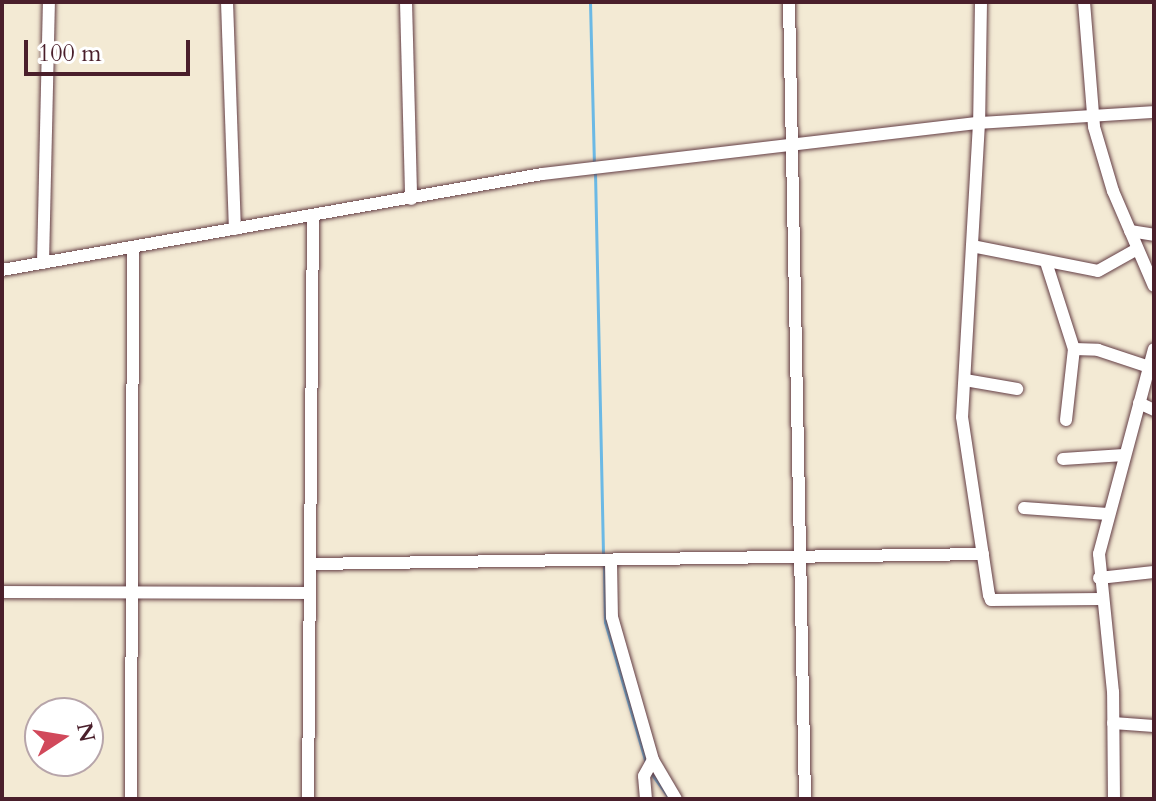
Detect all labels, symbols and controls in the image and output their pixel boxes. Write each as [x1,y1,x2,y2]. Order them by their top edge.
scale bar [28,24,194,74]
text: 100 m [38,37,102,70]
north arrow [24,697,104,777]
text: N [69,720,102,745]

